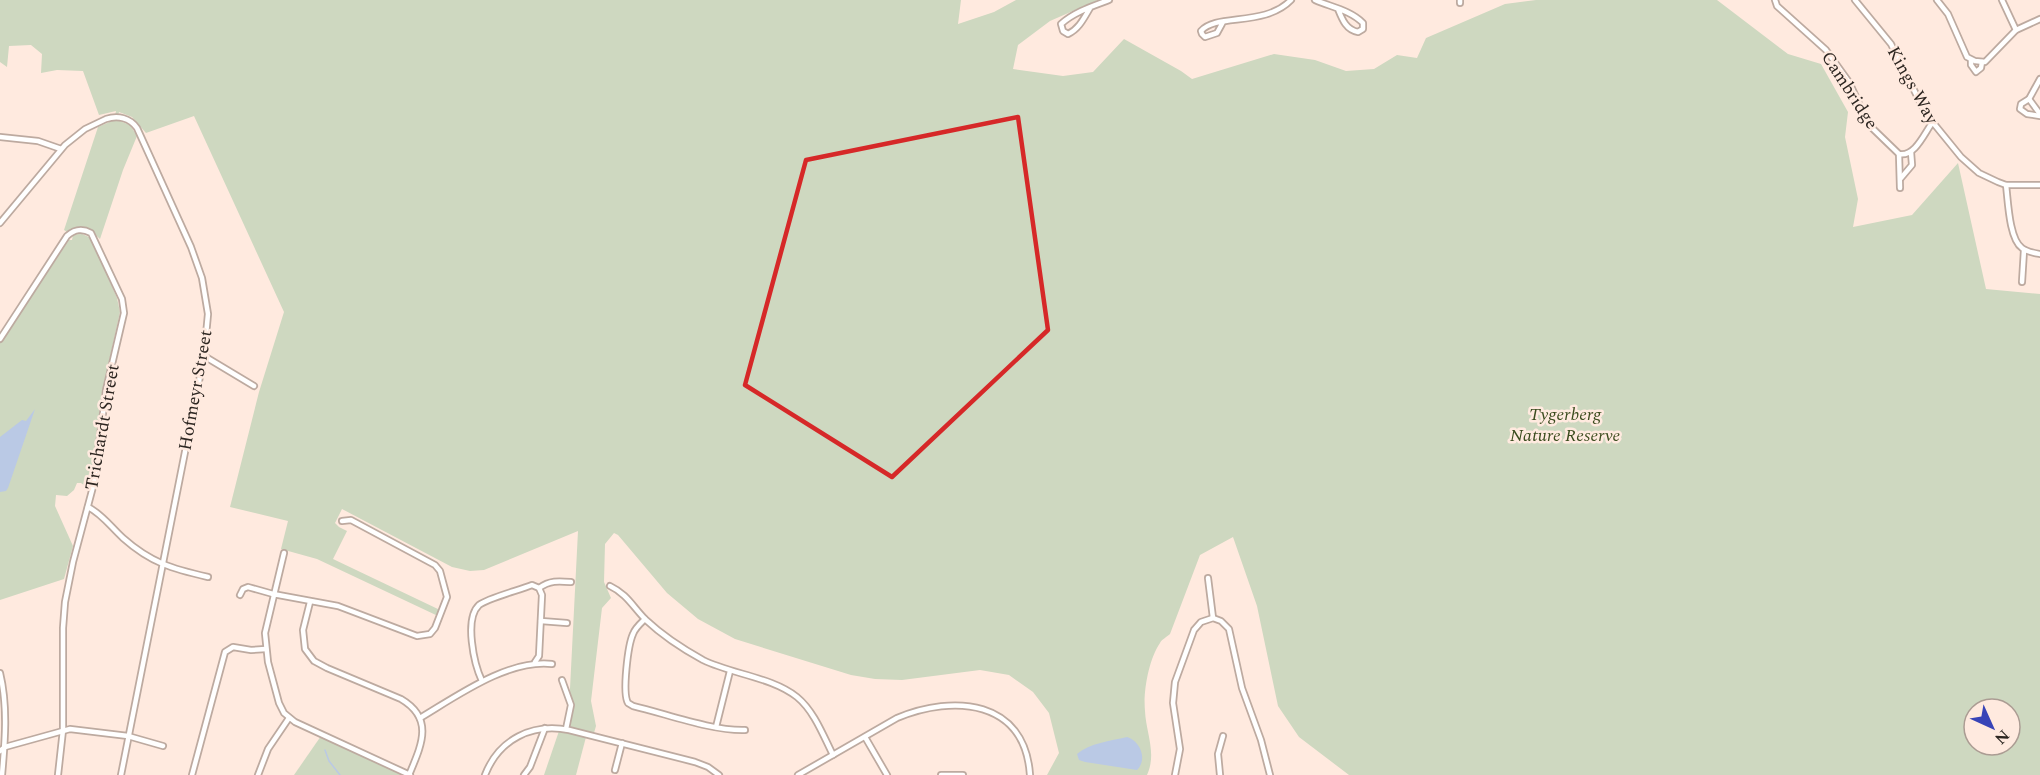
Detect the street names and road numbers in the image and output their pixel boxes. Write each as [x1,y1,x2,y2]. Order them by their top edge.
street label: Kings Way [1880,41,1946,130]
street label: Cambridge [1814,46,1885,135]
street label: Hofmeyr Street [172,328,219,453]
street label: Trichardt Street [78,362,127,492]

